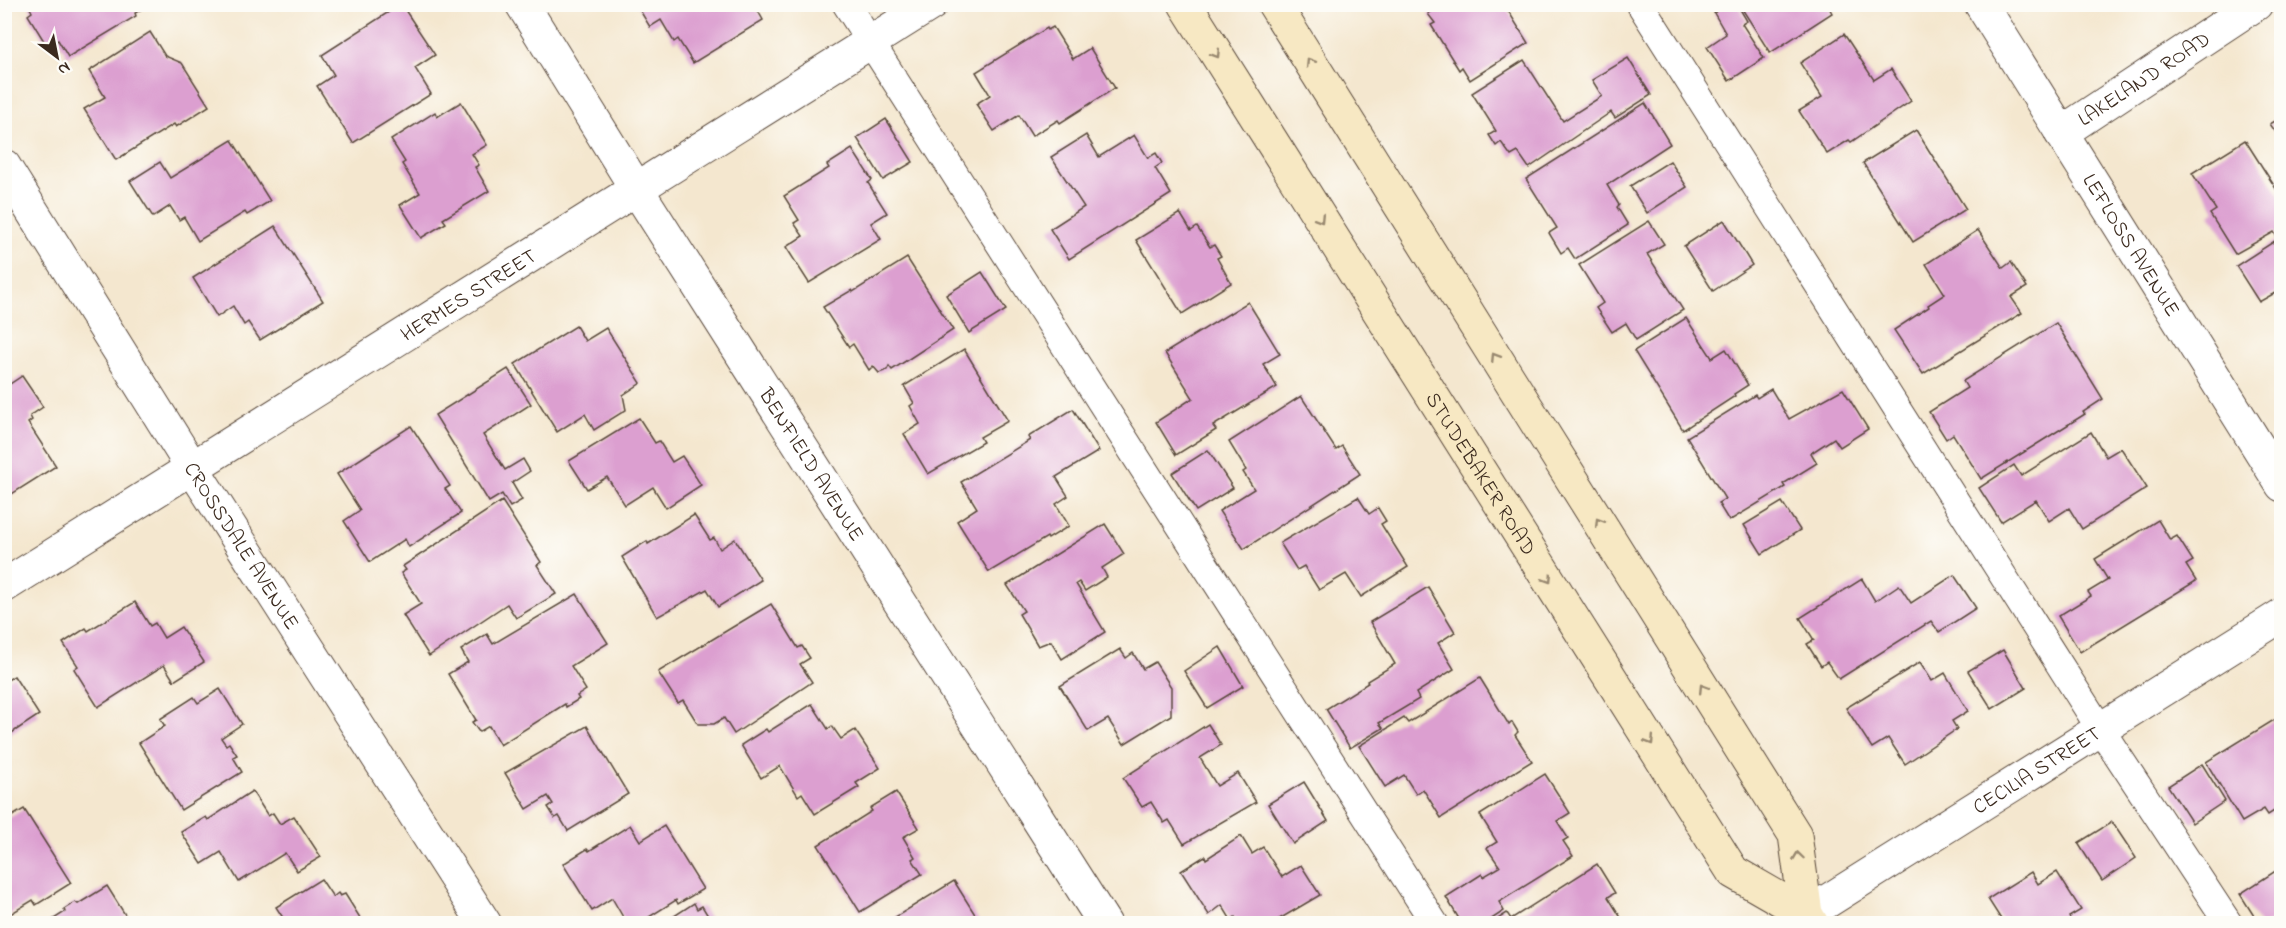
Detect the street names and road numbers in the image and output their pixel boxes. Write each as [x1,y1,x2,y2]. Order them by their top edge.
street label: LAKELAND ROAD [2073,25,2217,135]
street label: LEFLOSS AVENUE [2074,168,2186,323]
street label: HERMES STREET [395,242,543,350]
street label: BENFIELD AVENUE [750,382,870,548]
street label: STUDEBAKER ROAD [1417,387,1542,562]
street label: CROSSDALE AVENUE [175,457,305,636]
street label: CECILIA STREET [1968,720,2107,823]

